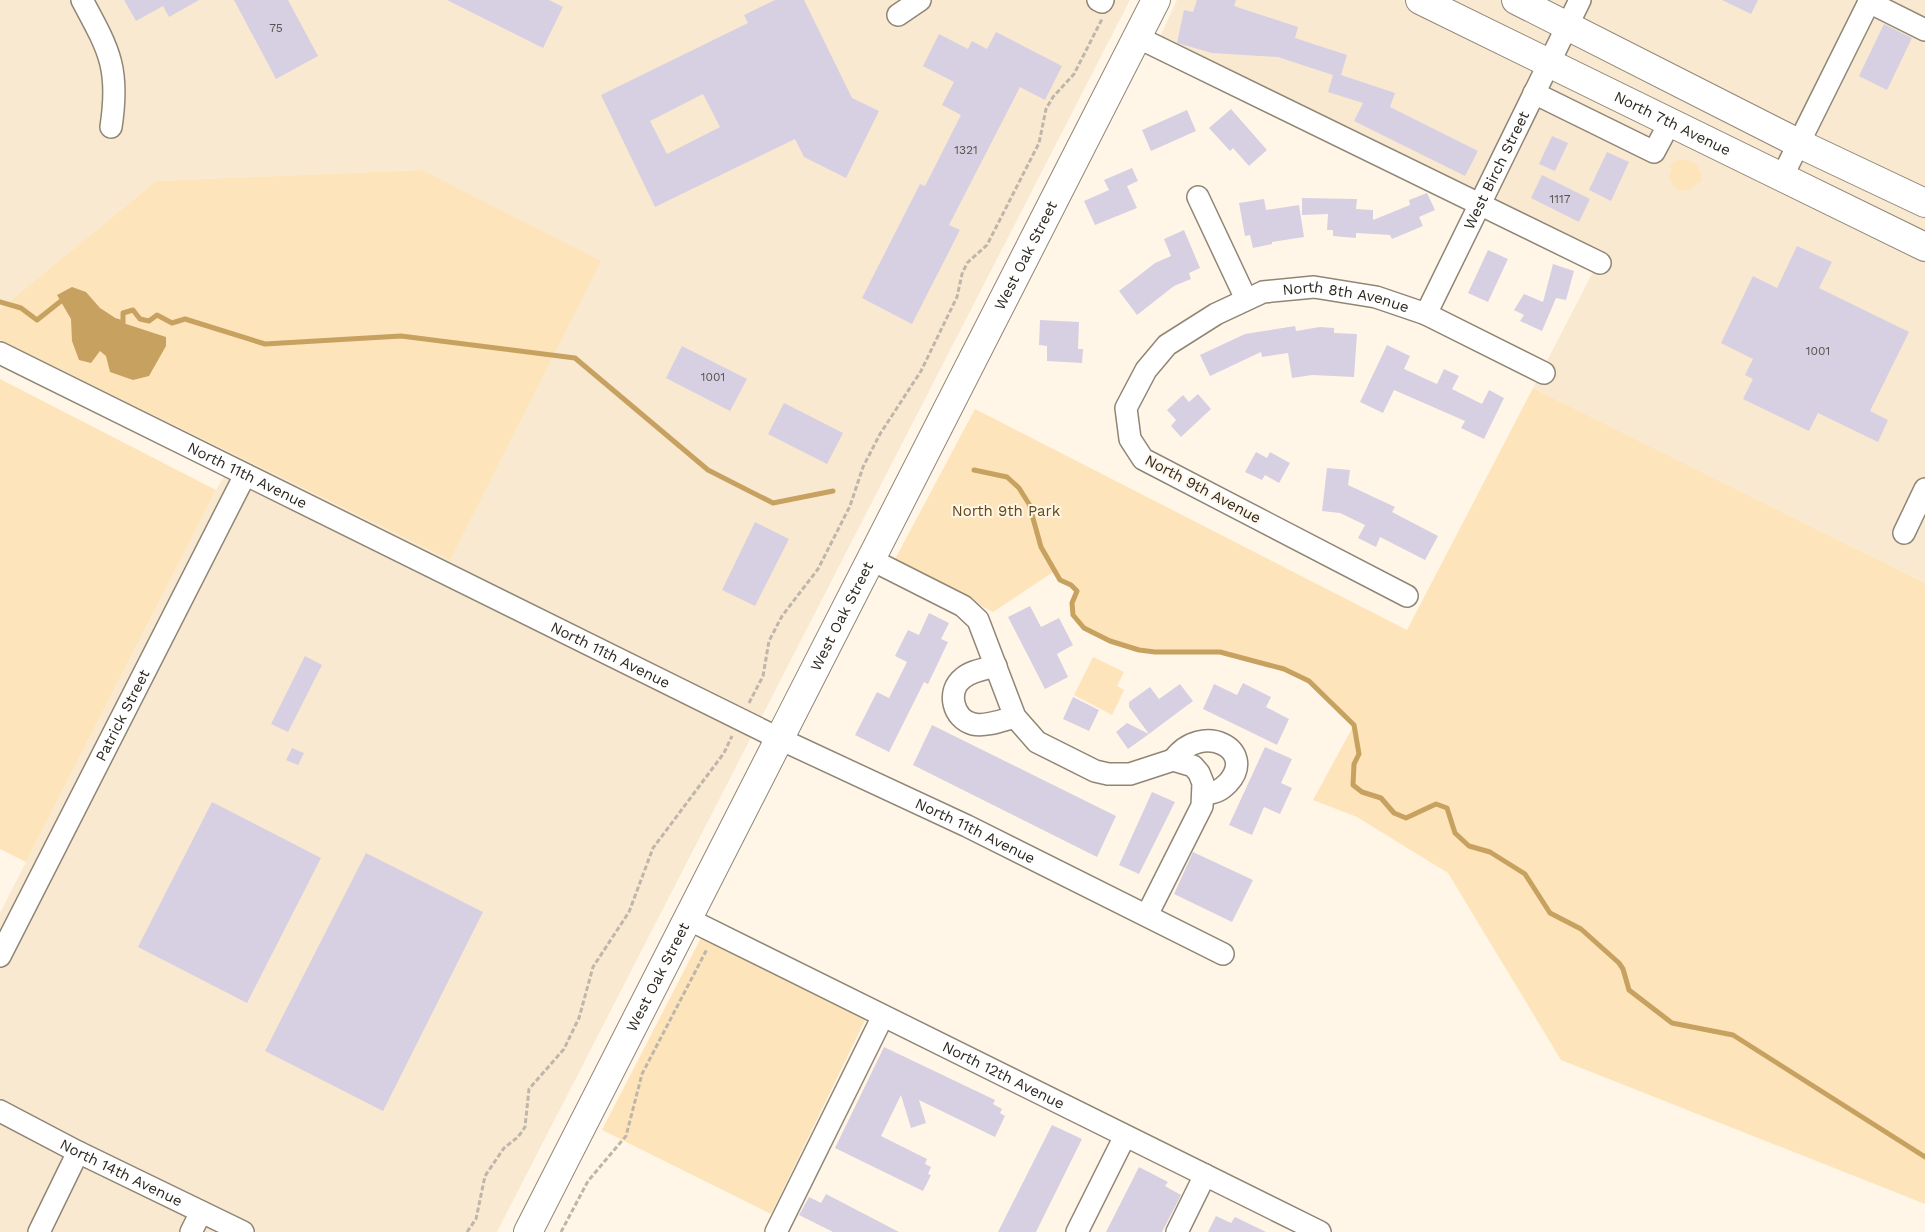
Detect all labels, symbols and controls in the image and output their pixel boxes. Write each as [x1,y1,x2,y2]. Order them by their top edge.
house number: 75 [269,21,283,35]
street label: North 7th Avenue [1611,87,1734,160]
street label: West Birch Street [1460,108,1533,232]
house number: 1321 [954,143,978,157]
house number: 1117 [1550,192,1571,206]
street label: West Oak Street [990,197,1061,313]
street label: North 8th Avenue [1282,278,1411,317]
house number: 1001 [1806,344,1830,358]
house number: 1001 [701,370,725,384]
street label: North 11th Avenue [185,438,310,513]
street label: North 9th Avenue [1142,451,1264,527]
park label: North 9th Park [952,502,1061,520]
street label: West Oak Street [807,558,877,674]
street label: North 11th Avenue [548,618,673,692]
street label: Patrick Street [92,666,154,764]
street label: North 11th Avenue [912,794,1038,868]
street label: West Oak Street [623,919,694,1035]
street label: North 12th Avenue [939,1037,1067,1113]
street label: North 14th Avenue [57,1135,185,1210]

